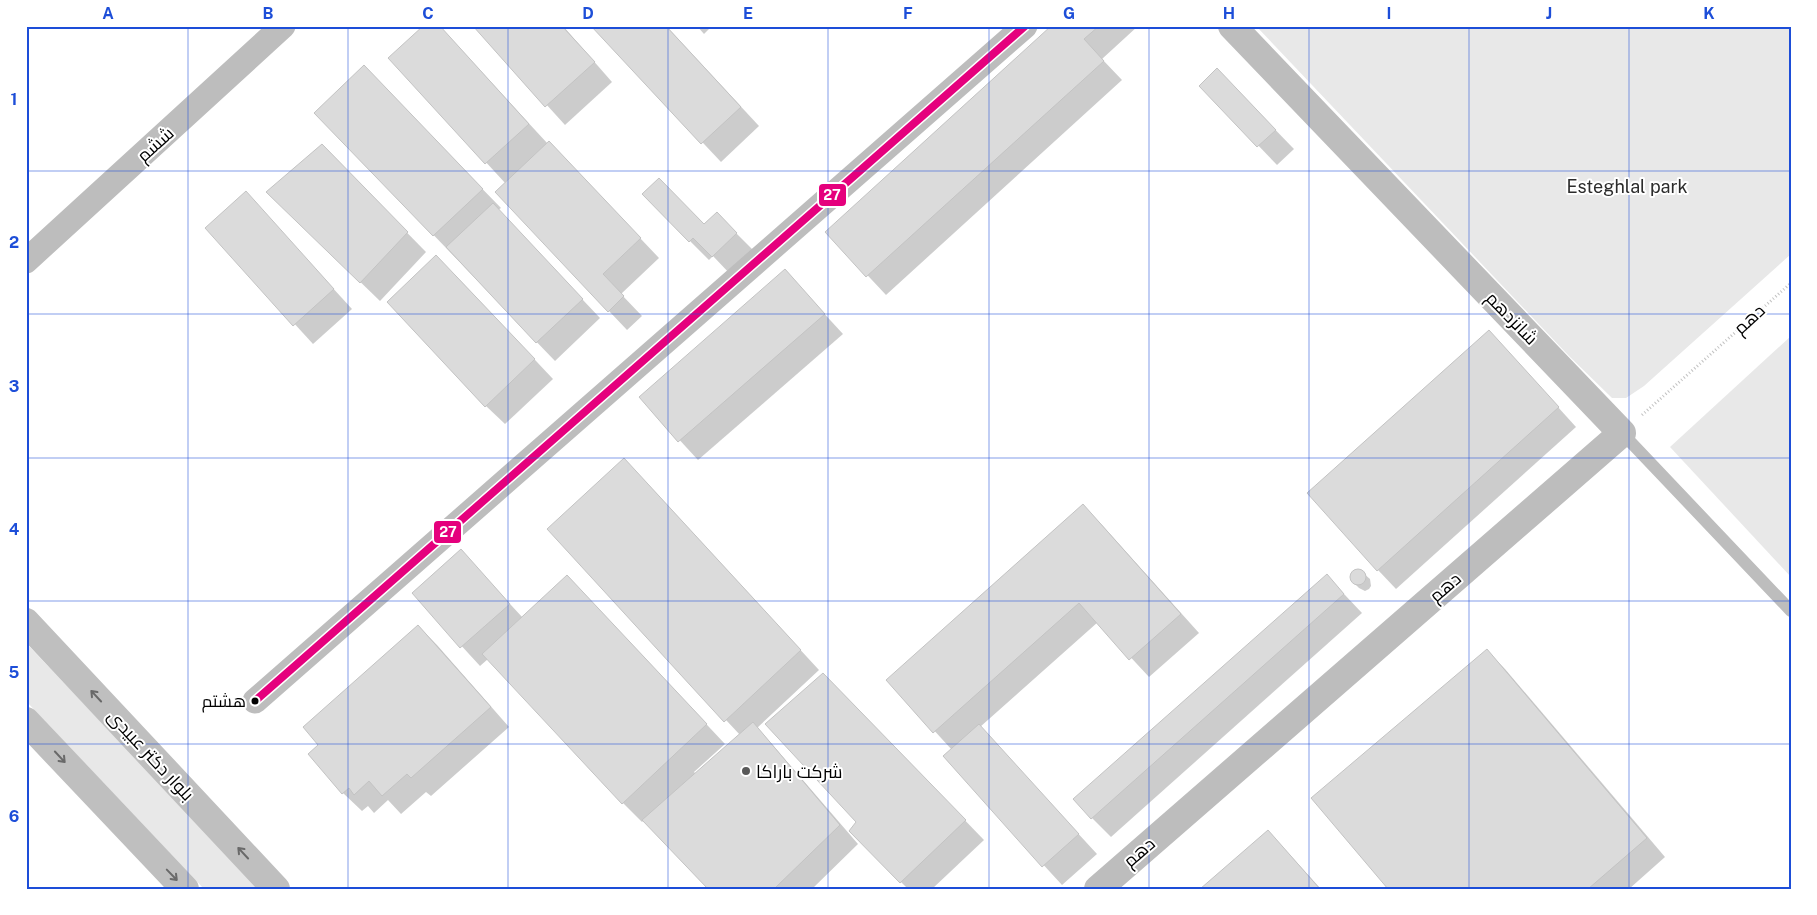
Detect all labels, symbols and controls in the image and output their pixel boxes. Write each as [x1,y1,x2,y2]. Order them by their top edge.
text: A [102,4,114,23]
text: B [263,4,274,23]
text: C [422,4,434,23]
text: D [582,4,594,23]
text: E [743,4,753,23]
text: F [903,4,913,23]
text: G [1063,4,1075,23]
text: H [1223,4,1235,23]
text: I [1387,4,1391,23]
text: J [1546,4,1552,23]
text: K [1703,4,1715,23]
text: 1 [11,90,17,109]
street label: ششم [132,122,179,167]
park label: Esteghlal park [1566,176,1688,197]
line badge: 27 [818,183,847,207]
text: 27 [823,187,841,203]
text: 2 [9,233,19,252]
street label: شانزدهم [1480,287,1542,350]
street label: دهم [1729,300,1770,340]
text: 3 [9,377,19,396]
text: 4 [9,520,20,539]
line badge: 27 [433,520,462,544]
text: 27 [439,524,457,540]
street label: دهم [1425,568,1466,608]
text: 5 [9,663,20,682]
one-way arrow [90,690,102,703]
place label: هشتم [202,691,246,713]
marker: هشتم [250,696,260,706]
street label: بلوار دکتر عبیدی [103,705,198,806]
one-way arrow [54,750,66,763]
place label: شرکت باراکا [756,761,843,783]
marker: شرکت باراکا [740,765,752,777]
text: 6 [9,807,19,826]
street label: دهم [1119,833,1160,873]
one-way arrow [237,847,249,860]
one-way arrow [166,868,178,881]

